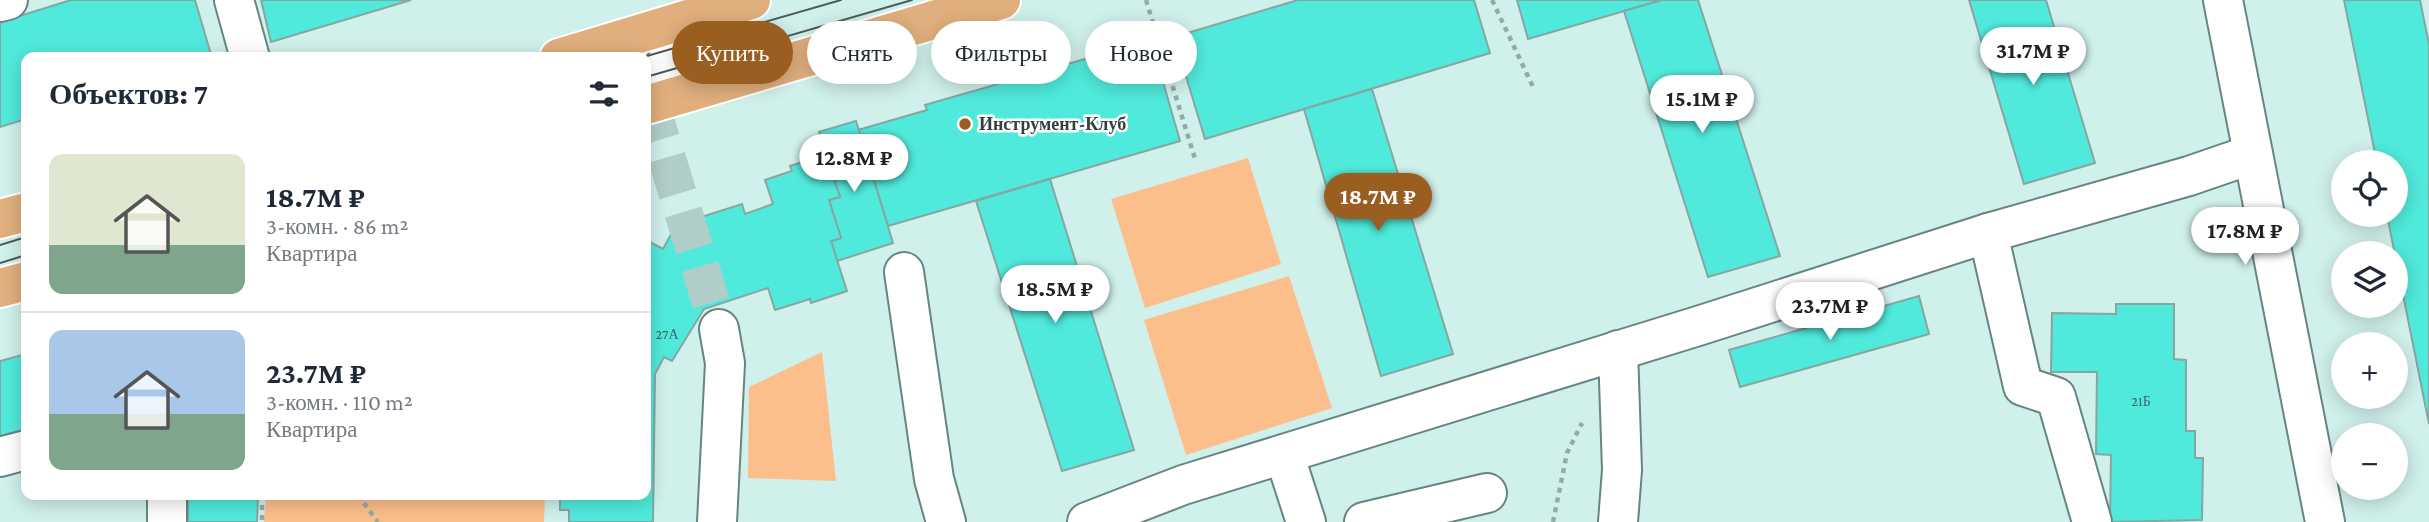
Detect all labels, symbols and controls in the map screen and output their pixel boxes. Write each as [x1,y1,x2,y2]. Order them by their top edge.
chip: Купить [672,21,793,84]
chip: Снять [807,21,917,84]
chip: Фильтры [931,21,1071,84]
chip: Новое [1085,21,1197,84]
pin: 31.7M ₽ [1968,28,2098,87]
text: 31.7M ₽ [1996,37,2070,63]
icon: filters [585,75,623,113]
pin: 15.1M ₽ [1637,76,1767,135]
text: Объектов: 7 [49,77,208,110]
text: 15.1M ₽ [1666,85,1738,111]
place label: Инструмент-Клуб [979,114,1126,134]
marker: Инструмент-Клуб [957,116,973,132]
pin: 12.8M ₽ [789,134,919,194]
text: 12.8M ₽ [815,144,893,170]
map controls [2331,150,2408,500]
button: locate [2331,150,2408,227]
pin: 18.7M ₽ [1313,174,1443,233]
text: 18.7M ₽ [266,180,365,213]
icon: home [105,182,189,266]
text: 18.7M ₽ [1340,183,1416,209]
pin: 17.8M ₽ [2180,208,2310,267]
text: 3-комн. · 86 m² [266,213,408,239]
text: 17.8M ₽ [2207,217,2283,243]
text: Квартира [266,240,357,266]
button: layers [2331,241,2408,318]
pin: 18.5M ₽ [990,266,1120,325]
text: 18.5M ₽ [1017,275,1093,301]
pin: 23.7M ₽ [1765,282,1895,342]
text: 23.7M ₽ [1792,292,1868,318]
house number: 27А [655,326,679,342]
button: + [2331,332,2408,409]
text: 23.7M ₽ [266,356,366,389]
icon: home [105,358,189,442]
text: 3-комн. · 110 m² [266,389,413,415]
house number: 21Б [2131,393,2151,409]
text: Квартира [266,416,357,442]
button: − [2331,423,2408,500]

